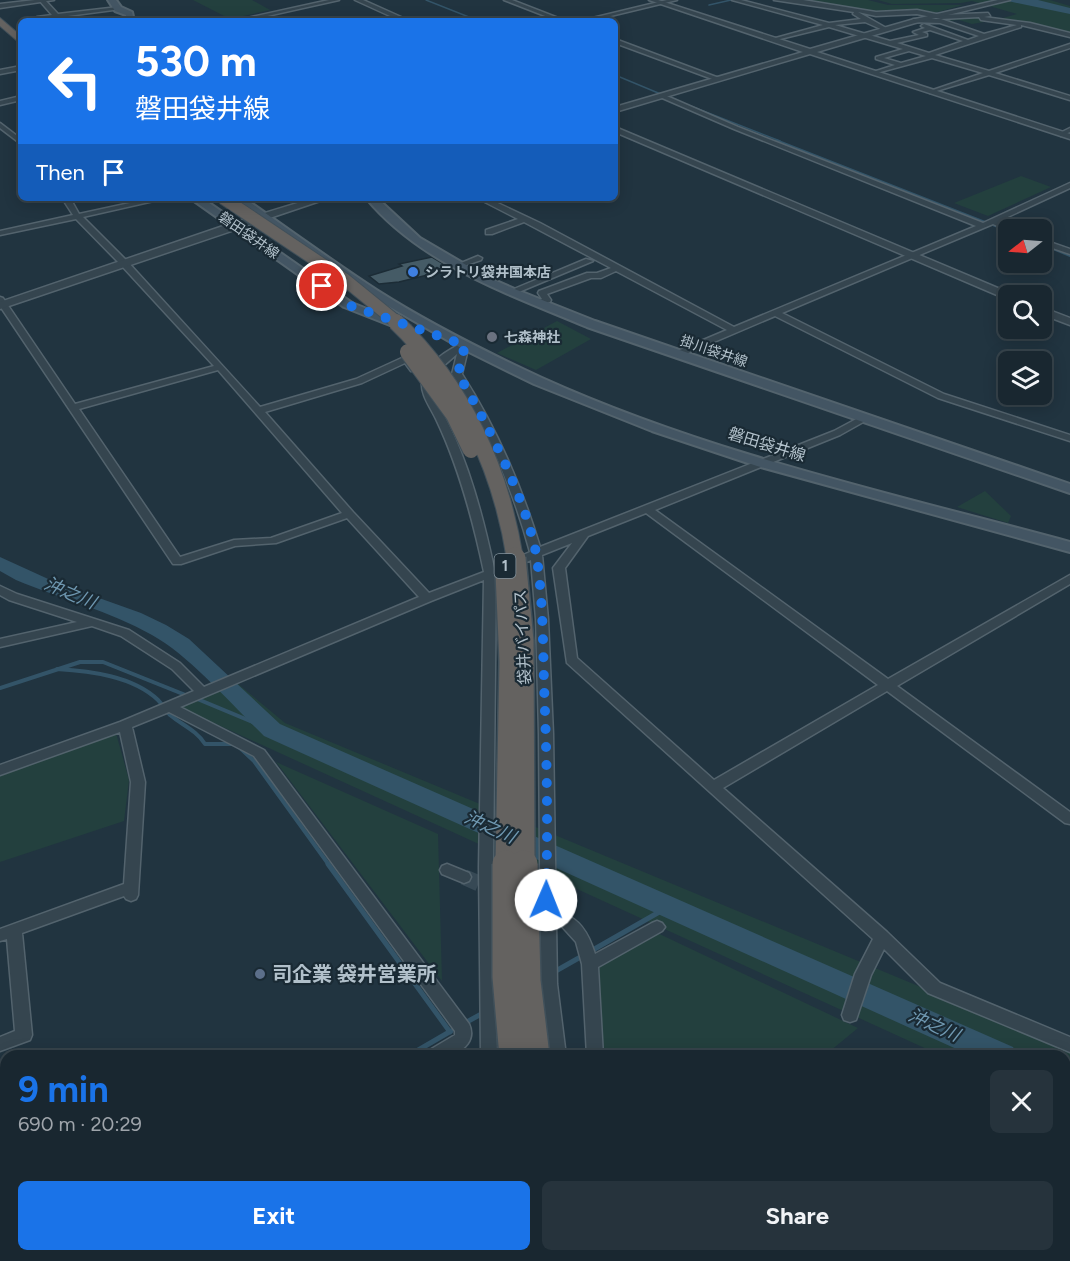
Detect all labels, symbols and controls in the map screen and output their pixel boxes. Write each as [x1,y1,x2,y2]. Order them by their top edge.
text: 530 m [135,36,257,87]
icon: left [36,42,114,120]
text: 磐田袋井線 [135,92,270,125]
icon: arrive [97,156,130,189]
text: Then [36,159,85,186]
street label: 磐田袋井線 [215,208,282,262]
north arrow [998,219,1052,273]
map controls [998,219,1052,405]
pin [296,260,347,311]
place label: シラトリ袋井国本店 [425,264,551,281]
marker: シラトリ袋井国本店 [406,265,420,279]
icon: arrive [305,269,338,302]
button: search [998,285,1052,339]
place label: 七森神社 [504,329,560,346]
marker: 七森神社 [485,330,499,344]
street label: 掛川袋井線 [678,332,750,371]
button: layers [998,351,1052,405]
street label: 磐田袋井線 [726,424,808,465]
road number: 1 [494,554,516,578]
water label: 沖之川 [41,572,101,614]
street label: 袋井バイパス [511,589,534,685]
water label: 沖之川 [461,806,521,849]
position arrow [514,868,578,932]
place label: 司企業 袋井営業所 [272,962,437,986]
marker: 司企業 袋井営業所 [253,967,267,981]
water label: 沖之川 [905,1004,965,1047]
text: 9 min [18,1068,109,1111]
button: close [990,1070,1053,1133]
text: 690 m · 20:29 [18,1112,142,1136]
button: Exit [18,1181,530,1250]
button: Share [542,1181,1053,1250]

